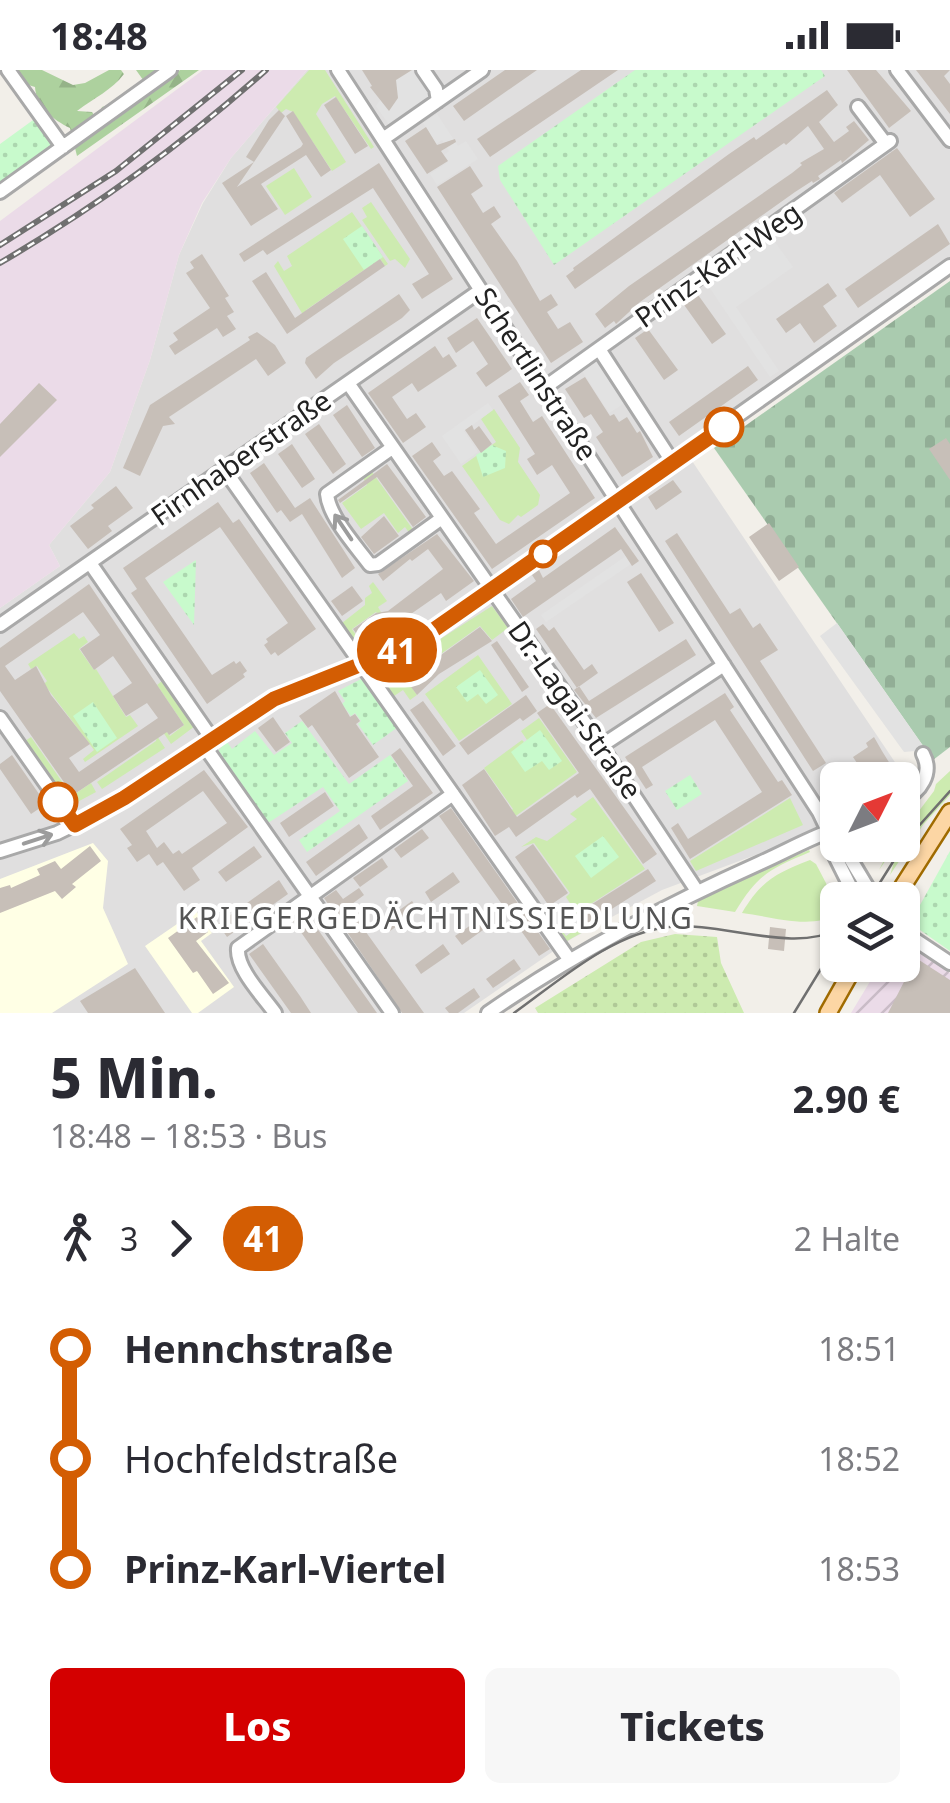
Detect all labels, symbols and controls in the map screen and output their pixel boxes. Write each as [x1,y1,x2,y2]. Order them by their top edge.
text: 18:48 [50,9,148,61]
street label: Prinz-Karl-Weg [627,193,808,336]
street label: Schertlinstraße [467,280,607,467]
street label: Firnhaberstraße [143,381,338,534]
unlabelled marker [705,408,743,446]
one-way arrow [333,513,354,541]
unlabelled marker [530,541,556,567]
street label: Dr.-Lagai-Straße [500,613,651,806]
line badge: 41 [352,618,442,682]
text: 41 [377,627,417,674]
north arrow [820,762,920,862]
map controls [820,762,920,982]
unlabelled marker [39,783,77,821]
one-way arrow [21,829,53,847]
button: layers [820,882,920,982]
district label: KRIEGERGEDÄCHTNISSIEDLUNG [178,897,694,938]
text: 5 Min. [50,1039,218,1114]
text: 2.90 € [792,1072,900,1124]
text: 18:48 – 18:53 · Bus [50,1114,327,1157]
icon: walk [50,1211,105,1266]
icon: forward [153,1211,208,1266]
text: 41 [243,1215,283,1262]
text: 3 [120,1217,138,1260]
text: 2 Halte [794,1217,900,1260]
text: Hennchstraße [124,1322,393,1374]
text: 18:51 [818,1327,900,1370]
text: Hochfeldstraße [124,1432,398,1484]
text: 18:52 [818,1437,900,1480]
text: Prinz-Karl-Viertel [124,1542,446,1594]
text: 18:53 [818,1547,900,1590]
button: Los [50,1668,465,1783]
button: Tickets [485,1668,900,1783]

